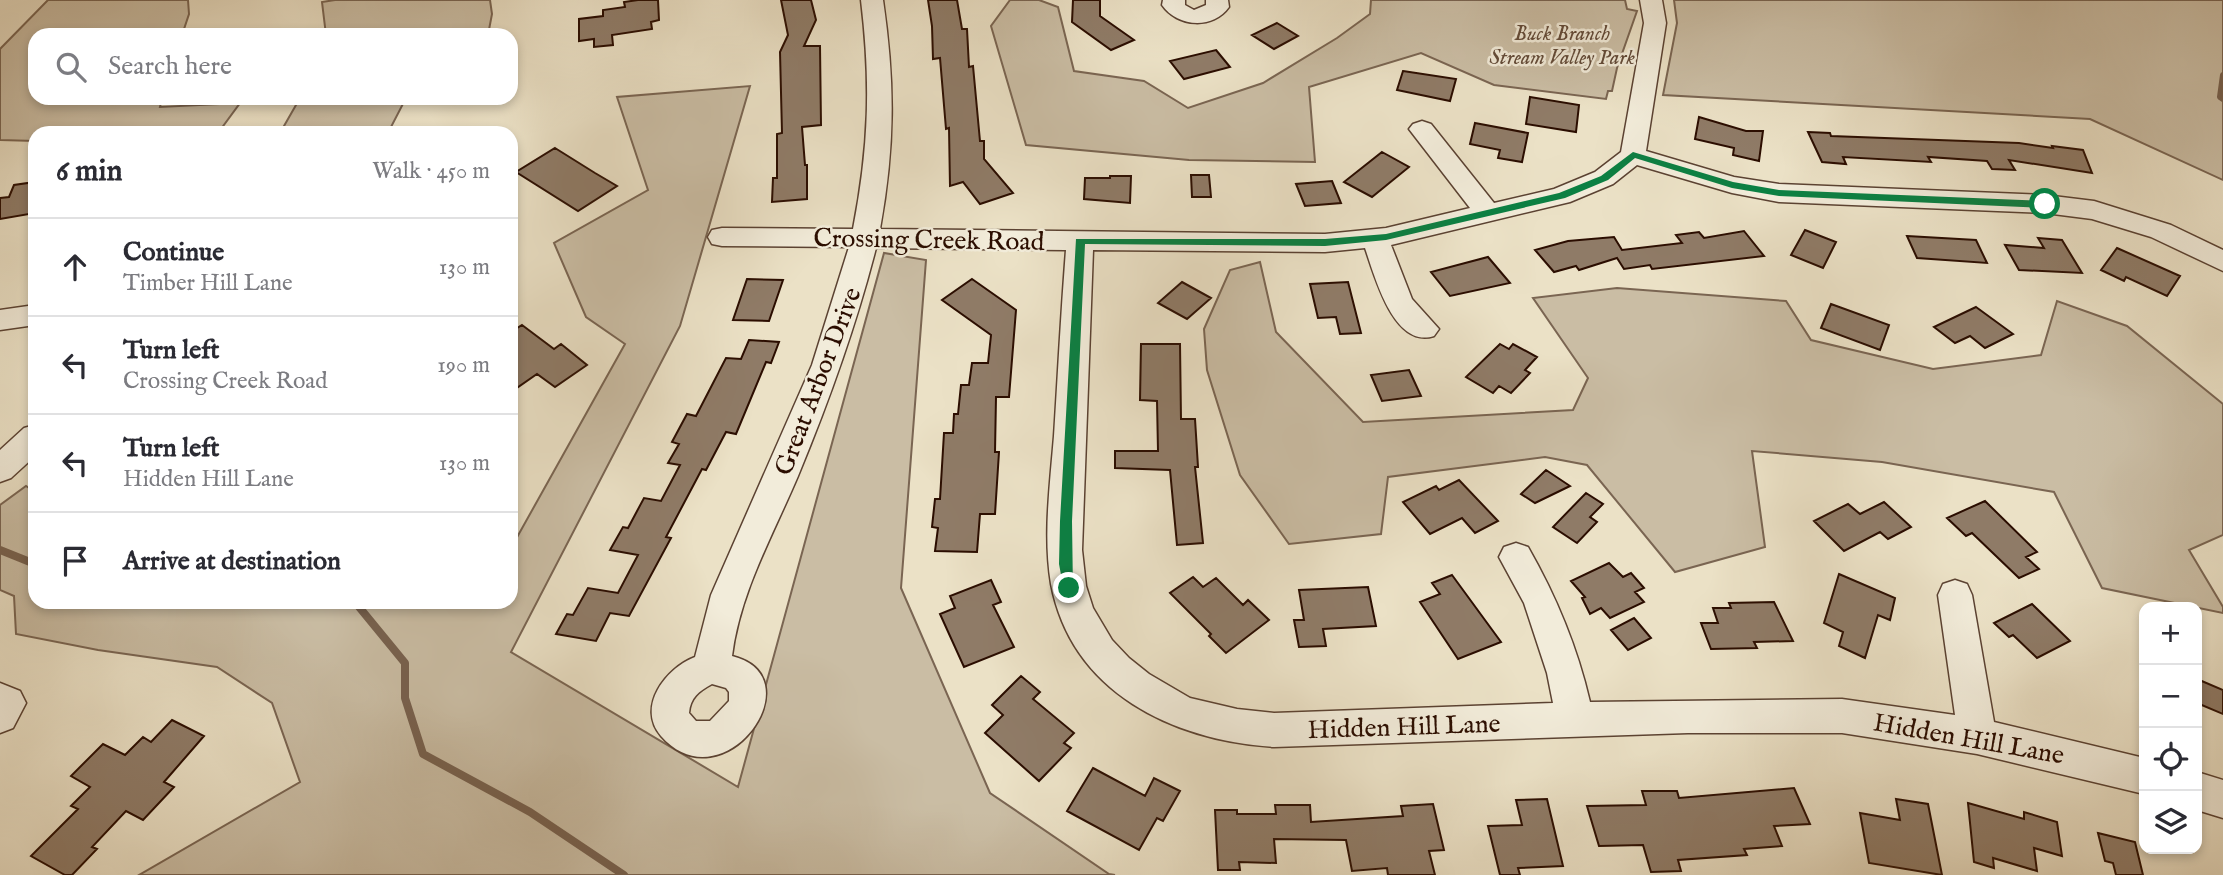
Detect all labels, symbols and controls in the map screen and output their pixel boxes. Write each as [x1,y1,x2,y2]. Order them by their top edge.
park label: Buck Branch Stream Valley Park [1489,21,1635,72]
search box [28,28,518,105]
icon: search [52,48,90,86]
text: Search here [108,50,232,83]
text: 6 min [56,153,122,191]
text: Walk · 450 m [372,157,490,186]
route start [2029,188,2060,219]
street label: Crossing Creek Road [813,222,1045,259]
text: Continue [123,236,224,269]
icon: ahead [56,248,94,286]
text: 130 m [439,253,490,282]
text: Timber Hill Lane [123,269,293,298]
street label: Great Arbor Drive [767,283,869,480]
text: Turn left [123,334,220,367]
icon: left [56,346,94,384]
text: 190 m [437,351,490,380]
text: Crossing Creek Road [123,367,328,396]
text: Turn left [123,432,220,465]
icon: left [56,444,94,482]
text: 130 m [439,449,490,478]
text: Hidden Hill Lane [123,465,294,494]
icon: arrive [56,542,94,580]
text: Arrive at destination [123,545,341,578]
route end [1053,572,1084,603]
map controls [2139,602,2202,854]
button: + [2139,602,2202,665]
button: − [2139,665,2202,728]
street label: Hidden Hill Lane [1871,706,2067,773]
street label: Hidden Hill Lane [1307,708,1501,747]
button: locate [2139,728,2202,791]
button: layers [2139,791,2202,854]

